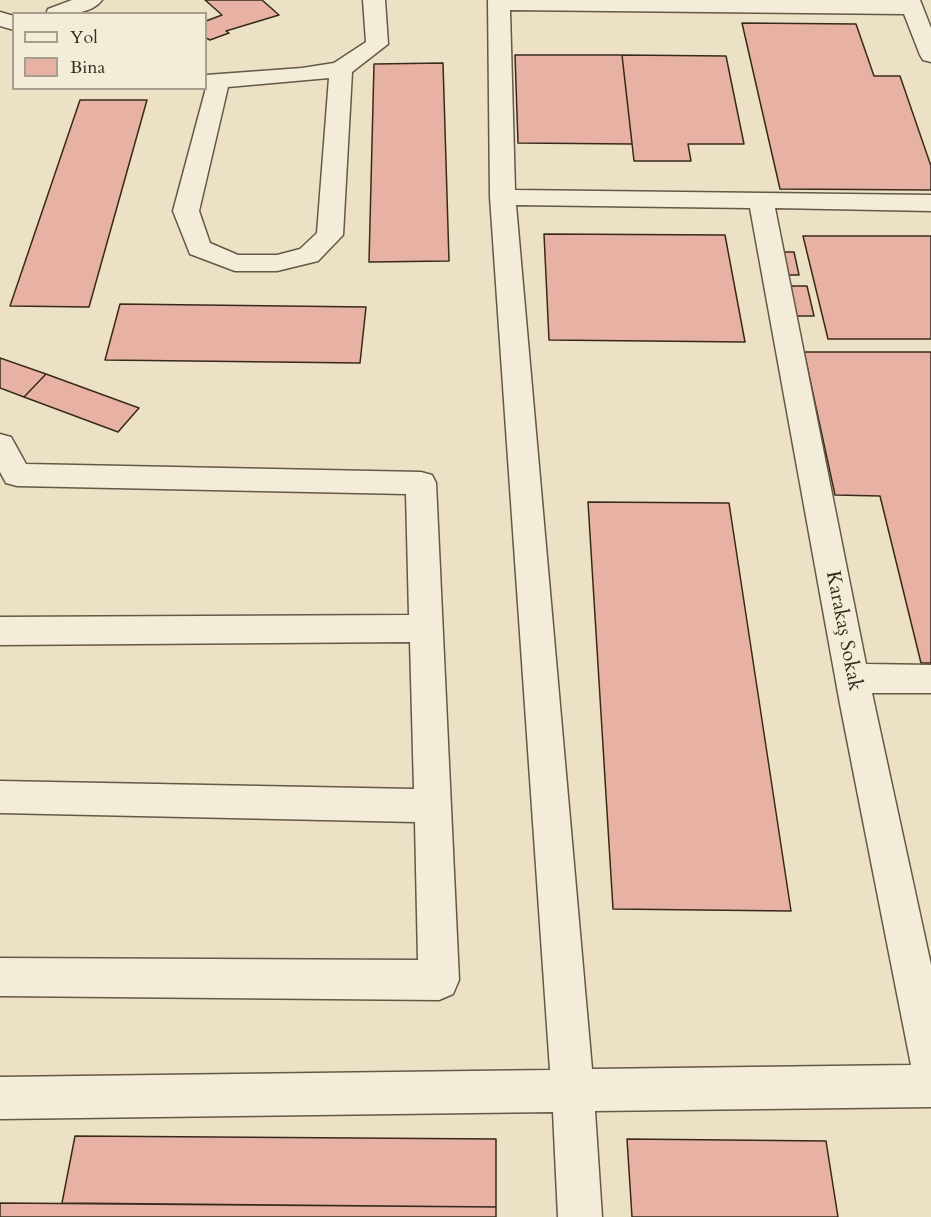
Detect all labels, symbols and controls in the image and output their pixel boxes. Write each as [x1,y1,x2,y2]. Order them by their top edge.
legend [12,12,207,90]
text: Yol [70,25,98,50]
text: Bina [70,55,105,80]
street label: Karakaş Sokak [820,569,866,693]

